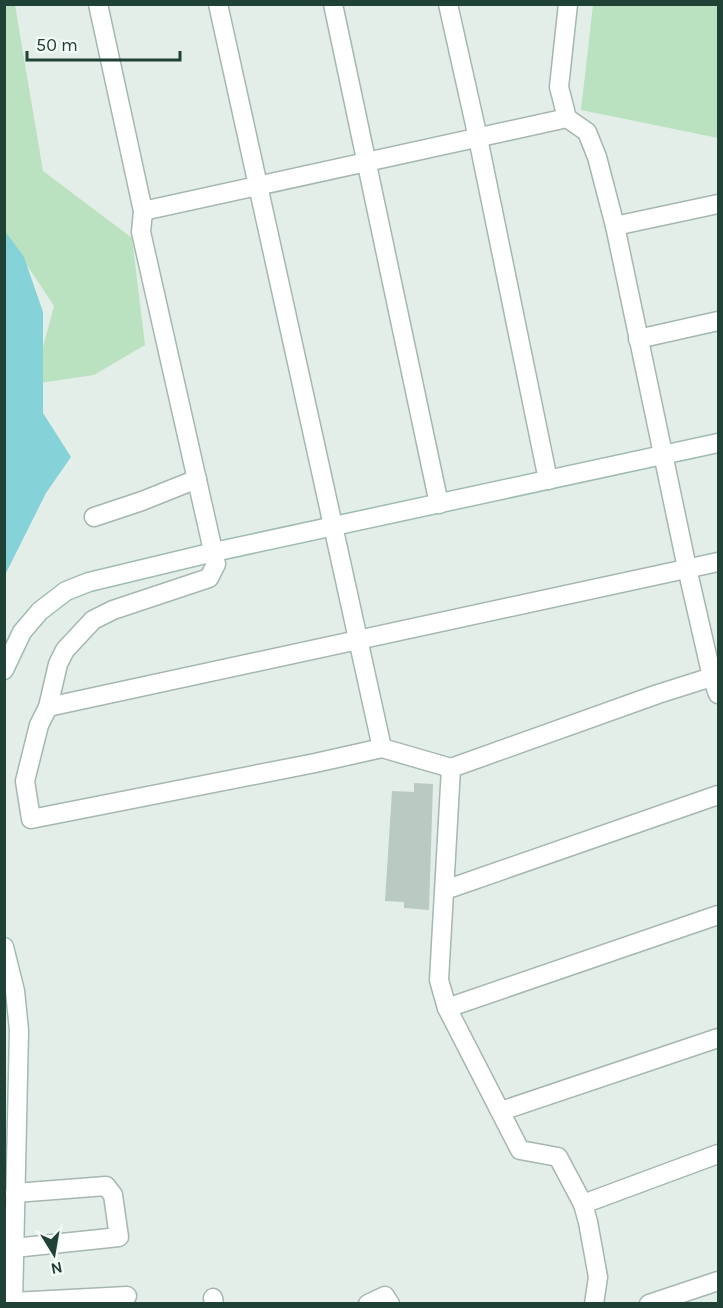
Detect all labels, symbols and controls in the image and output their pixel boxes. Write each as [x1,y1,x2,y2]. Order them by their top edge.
scale bar [27,24,180,62]
text: 50 m [36,34,78,56]
north arrow [24,1224,84,1284]
text: N [49,1258,64,1279]

